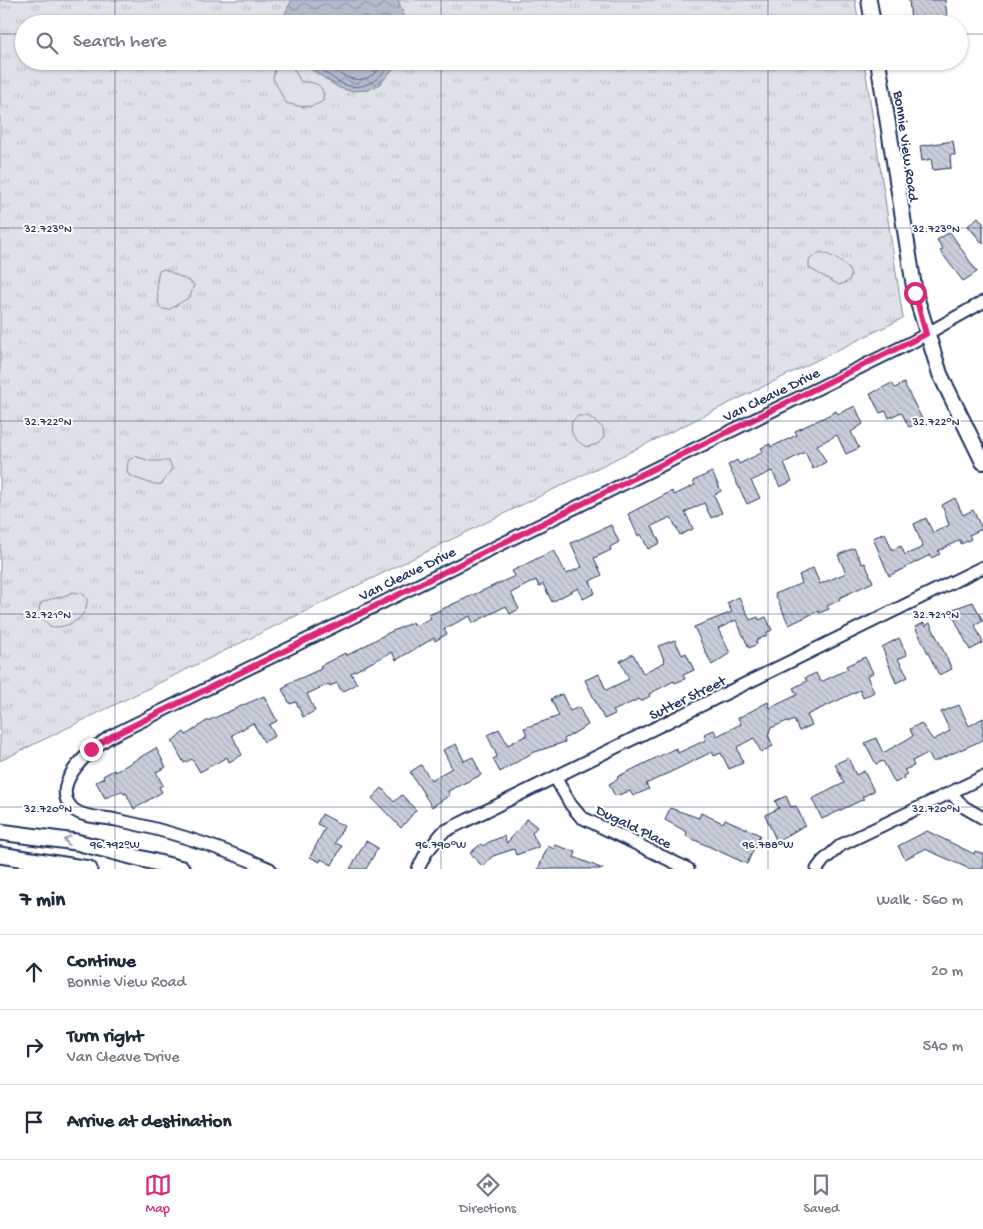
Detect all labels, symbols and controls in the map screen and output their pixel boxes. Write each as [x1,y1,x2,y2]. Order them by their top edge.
search box [15,15,968,70]
icon: search [33,29,61,57]
text: Search here [73,31,167,54]
street label: Bonnie View Road [888,89,922,204]
text: 32.723°N [23,223,72,237]
text: 32.723°N [911,223,960,237]
route start [904,282,927,305]
street label: Van Cleave Drive [720,364,823,427]
text: 32.722°N [23,416,72,430]
text: 32.722°N [911,416,960,430]
street label: Van Cleave Drive [356,543,459,606]
text: 32.721°N [24,609,71,623]
text: 32.721°N [912,609,959,623]
street label: Sutter Street [647,672,731,725]
route end [80,738,103,761]
street label: Dugald Place [591,801,674,854]
text: 32.720°N [23,803,72,817]
text: 32.720°N [911,803,960,817]
one-way arrow [62,835,70,846]
text: 96.792°W [89,839,140,853]
text: 96.790°W [415,839,466,853]
text: 96.788°W [742,839,793,853]
text: 7 min [20,889,65,914]
text: Walk · 560 m [877,892,963,911]
text: Continue [67,951,136,974]
icon: ahead [20,958,48,986]
text: 20 m [931,963,963,982]
text: Bonnie View Road [67,974,186,993]
text: Turn right [67,1026,143,1049]
icon: right [20,1033,48,1061]
text: 540 m [923,1038,963,1057]
text: Van Cleave Drive [67,1049,179,1068]
icon: arrive [20,1108,48,1136]
text: Arrive at destination [67,1111,231,1134]
tab: Map [144,1171,172,1218]
tab: Directions [459,1171,516,1218]
tab: Saved [803,1171,839,1218]

